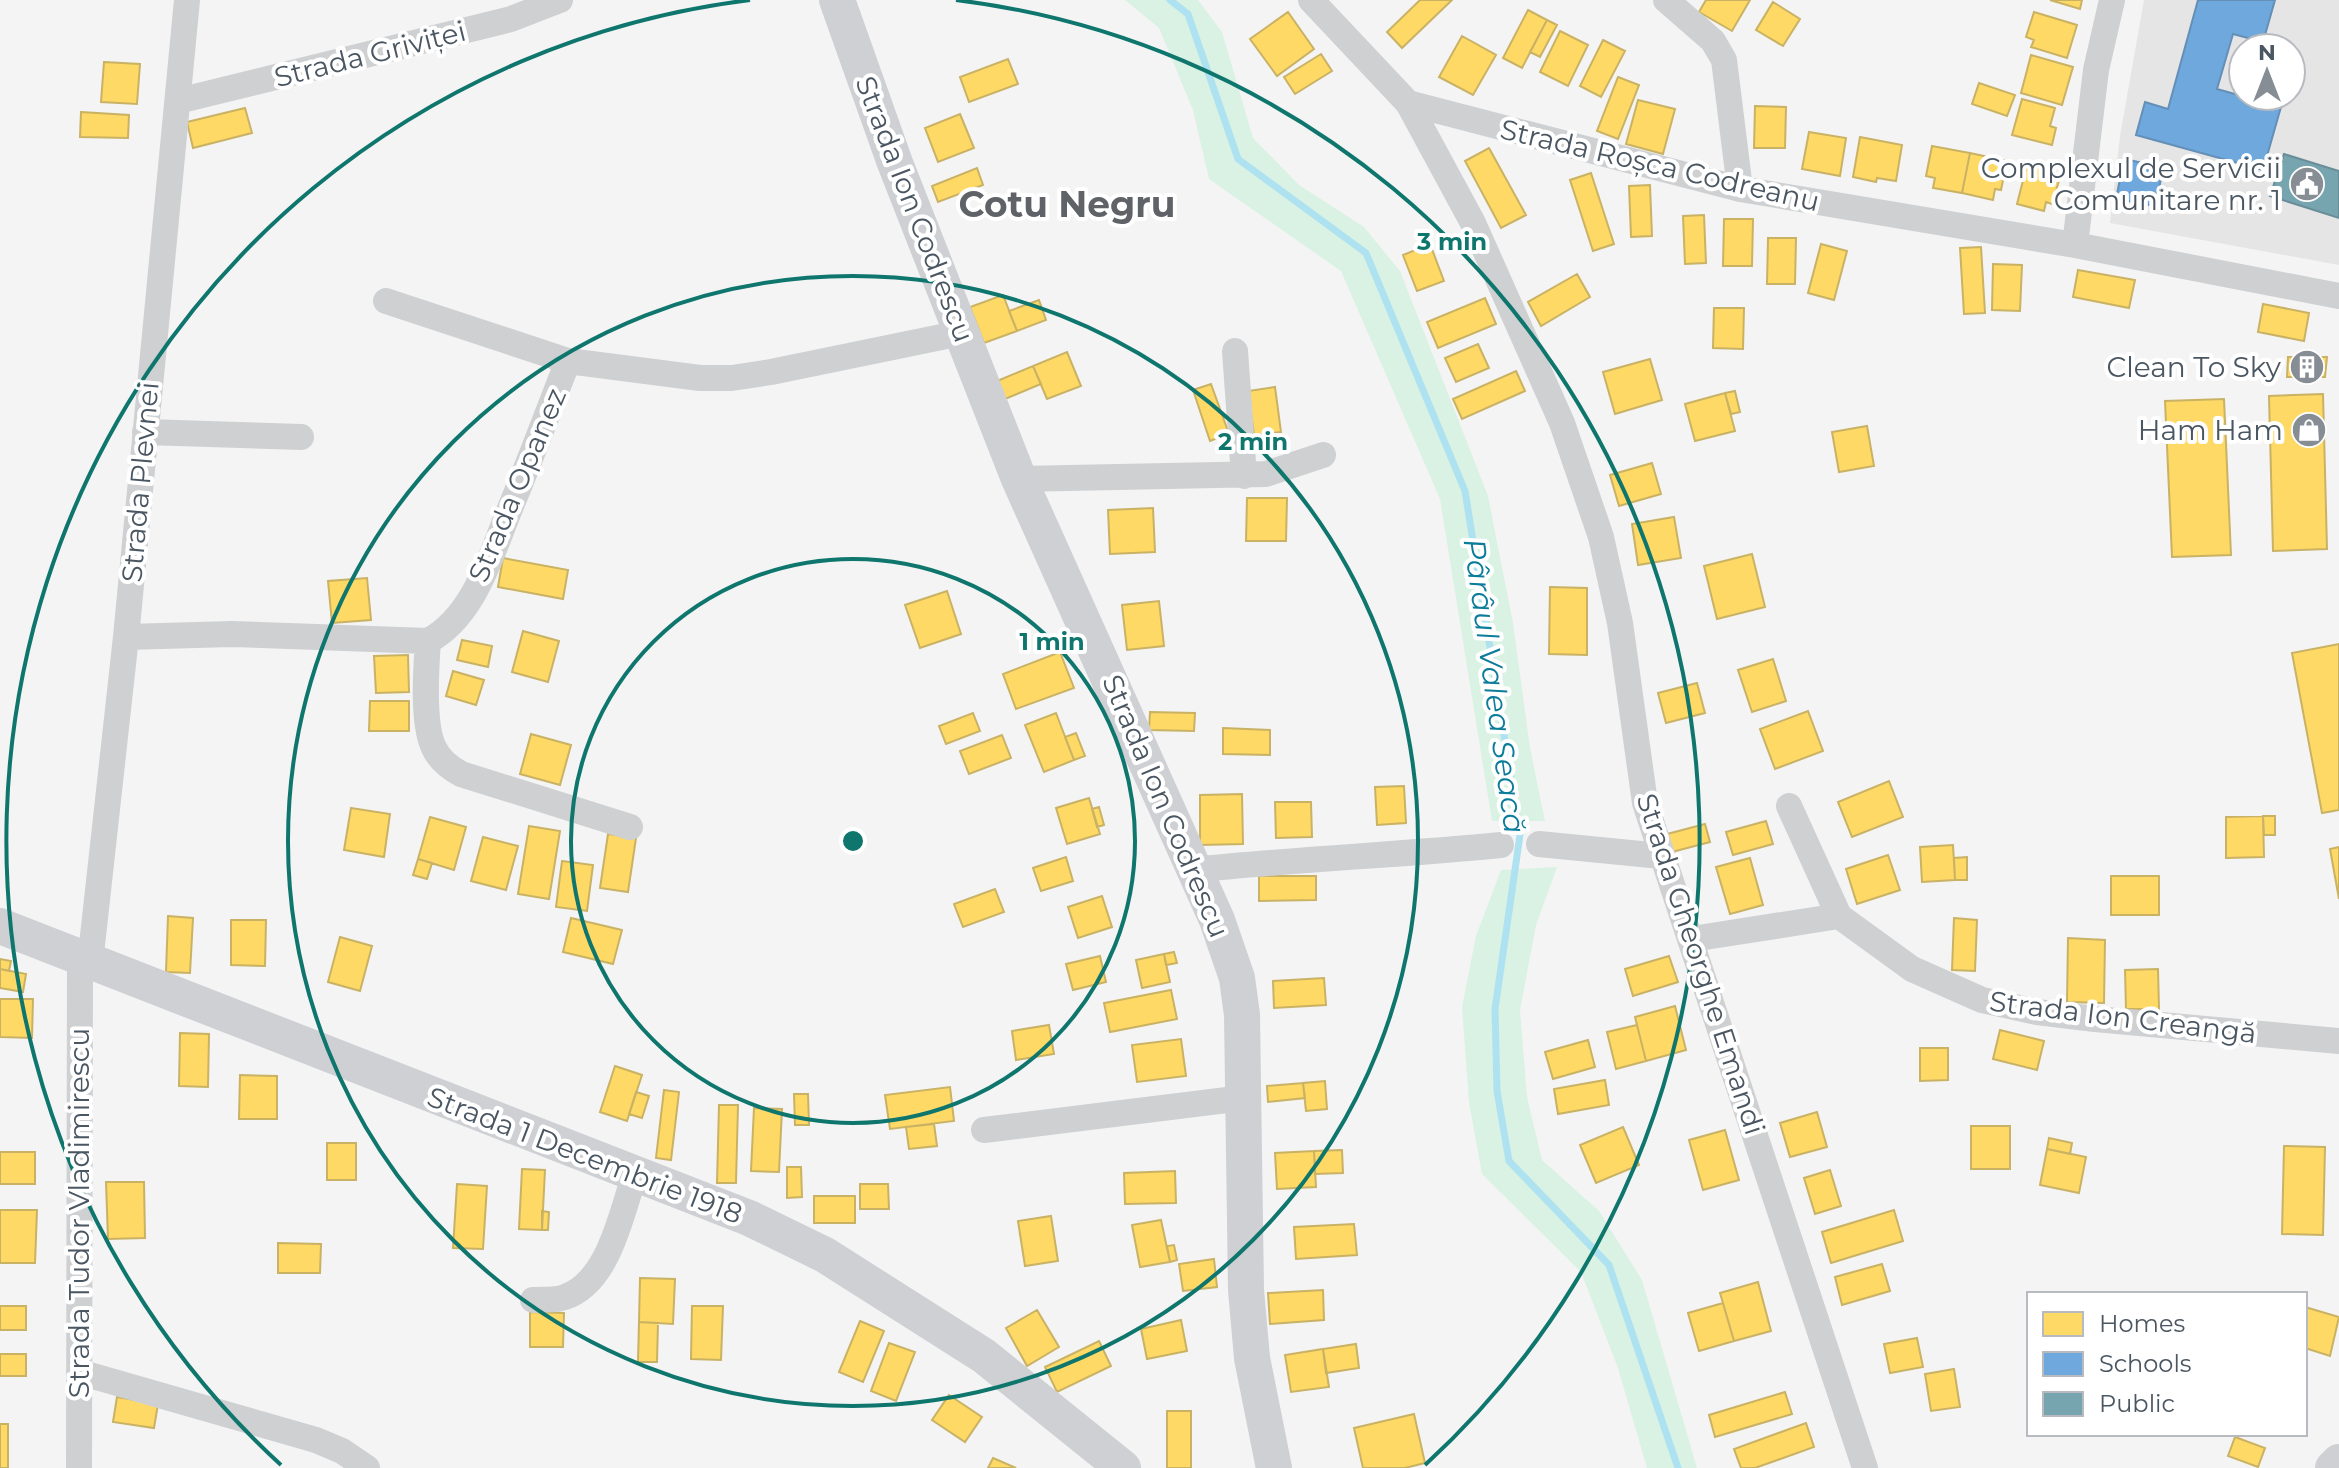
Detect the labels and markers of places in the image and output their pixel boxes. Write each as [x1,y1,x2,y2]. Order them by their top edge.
place label: Complexul de Servicii Comunitare nr. 1 [1981,151,2281,217]
public building icon: Complexul de Servicii Comunitare nr. 1 [2288,165,2326,203]
building icon: Clean To Sky [2288,348,2326,386]
place label: Clean To Sky [2106,350,2282,384]
shop icon: Ham Ham [2290,411,2328,449]
place label: Ham Ham [2138,413,2283,447]
centre of rings [839,827,867,855]

